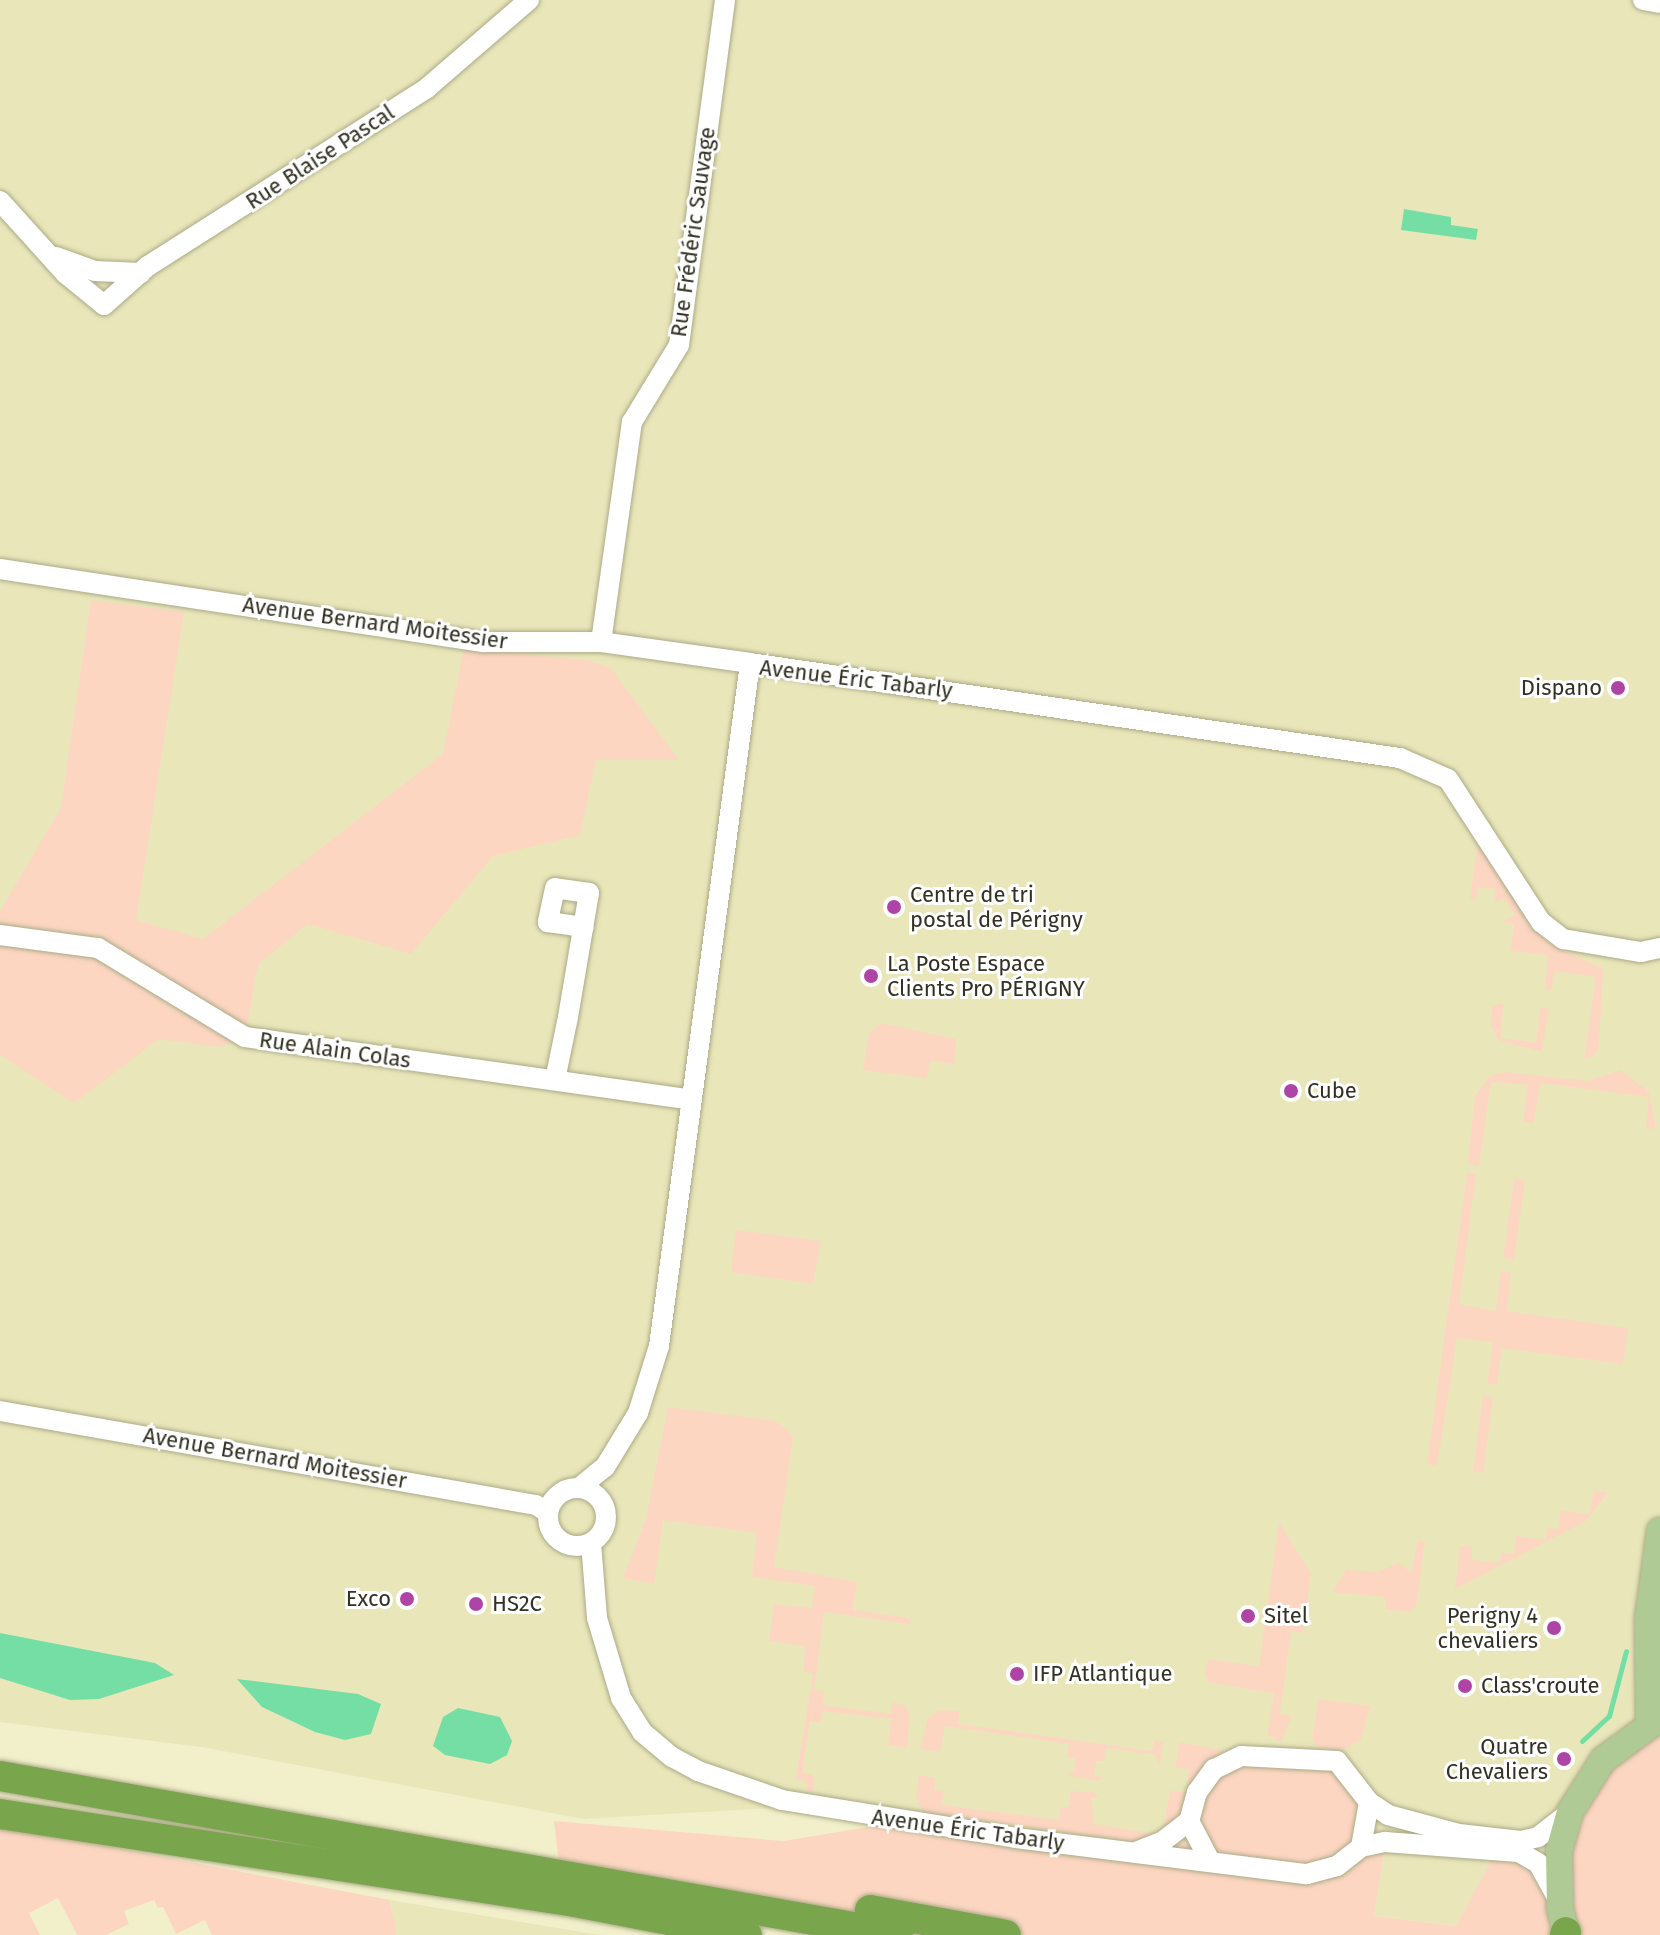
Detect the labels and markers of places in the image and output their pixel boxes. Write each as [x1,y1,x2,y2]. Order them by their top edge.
place label: Dispano [1521,675,1602,701]
marker: Dispano [1609,679,1627,697]
place label: Centre de tri postal de Périgny [910,881,1083,932]
marker: Centre de tri postal de Périgny [885,898,903,916]
place label: La Poste Espace Clients Pro PÉRIGNY [887,950,1085,1002]
marker: La Poste Espace Clients Pro PÉRIGNY [862,967,880,985]
place label: Cube [1307,1078,1357,1104]
marker: Cube [1282,1082,1300,1100]
place label: Exco [346,1586,391,1612]
marker: Exco [398,1590,416,1608]
place label: HS2C [492,1591,542,1617]
marker: HS2C [467,1595,485,1613]
place label: Perigny 4 chevaliers [1437,1602,1538,1654]
place label: Sitel [1264,1603,1308,1629]
marker: Sitel [1239,1607,1257,1625]
marker: Perigny 4 chevaliers [1545,1619,1563,1637]
place label: IFP Atlantique [1033,1661,1173,1687]
marker: IFP Atlantique [1008,1665,1026,1683]
place label: Class'croute [1481,1673,1599,1699]
marker: Class'croute [1456,1677,1474,1695]
place label: Quatre Chevaliers [1446,1733,1548,1784]
marker: Quatre Chevaliers [1555,1750,1573,1768]

